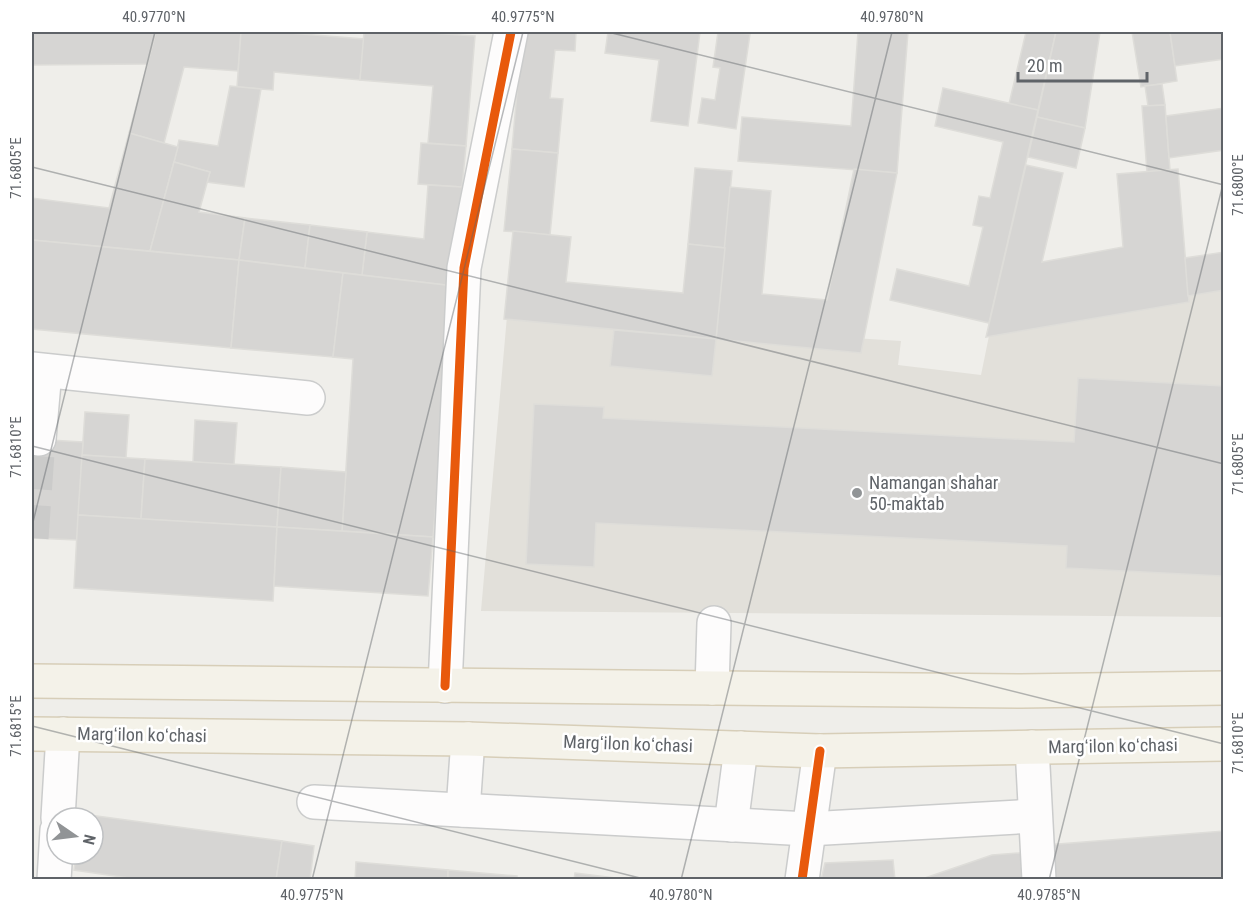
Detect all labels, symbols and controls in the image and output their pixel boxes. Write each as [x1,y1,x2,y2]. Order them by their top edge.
text: 40.9770°N [122,8,186,26]
text: 40.9775°N [491,8,555,26]
text: 40.9780°N [860,8,924,26]
scale bar [1018,45,1147,83]
text: 20 m [1027,55,1062,76]
text: 71.6805°E [7,137,25,199]
text: 71.6800°E [1229,154,1247,216]
text: 71.6810°E [7,416,25,478]
text: 71.6805°E [1229,433,1247,495]
place label: Namangan shahar 50-maktab [869,472,999,514]
marker: Namangan shahar 50-maktab [850,486,864,500]
text: 71.6815°E [7,695,25,757]
text: 71.6810°E [1229,712,1247,774]
street label: Margʻilon koʻchasi [77,723,207,746]
street label: Margʻilon koʻchasi [563,731,693,756]
street label: Margʻilon koʻchasi [1048,734,1178,757]
north arrow [45,806,105,866]
text: N [79,832,99,847]
text: 40.9775°N [280,886,344,904]
text: 40.9780°N [649,886,713,904]
text: 40.9785°N [1017,886,1081,904]

